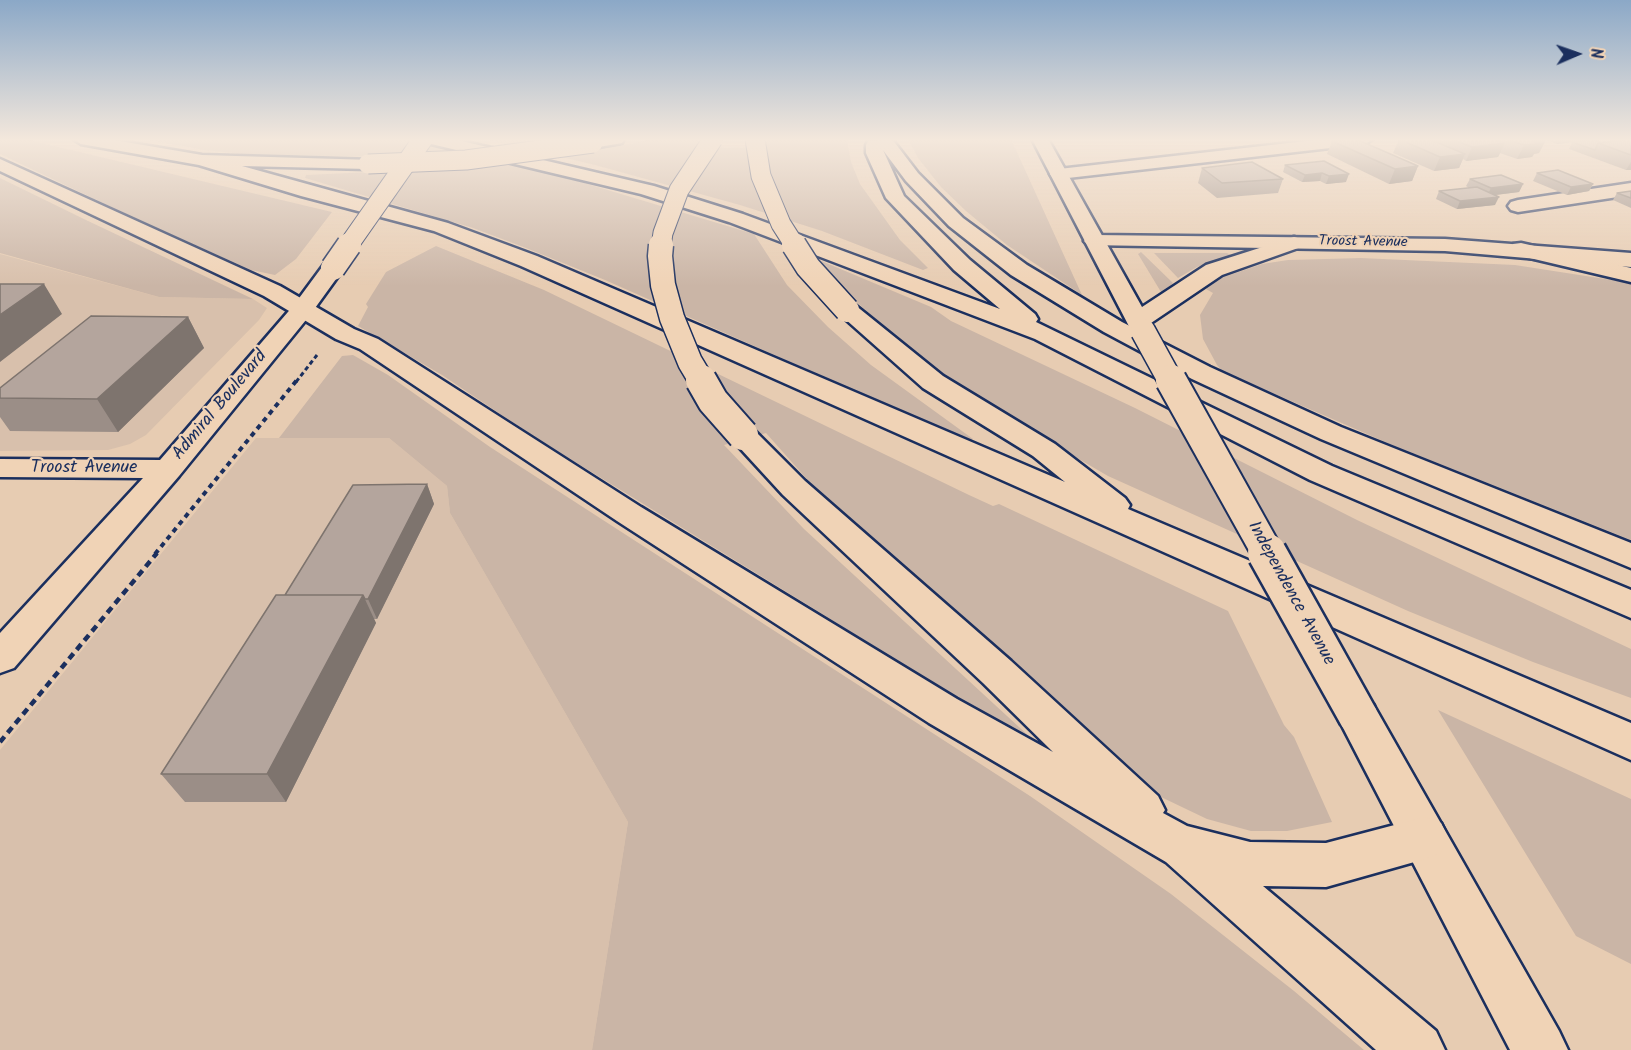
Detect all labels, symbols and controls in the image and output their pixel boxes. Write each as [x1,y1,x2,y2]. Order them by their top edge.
north arrow [1547,24,1607,84]
text: N [1583,48,1608,59]
street label: Troost Avenue [1318,233,1408,253]
street label: Admiral Boulevard [169,347,273,465]
street label: Troost Avenue [31,458,137,480]
street label: Independence Avenue [1241,518,1339,670]

